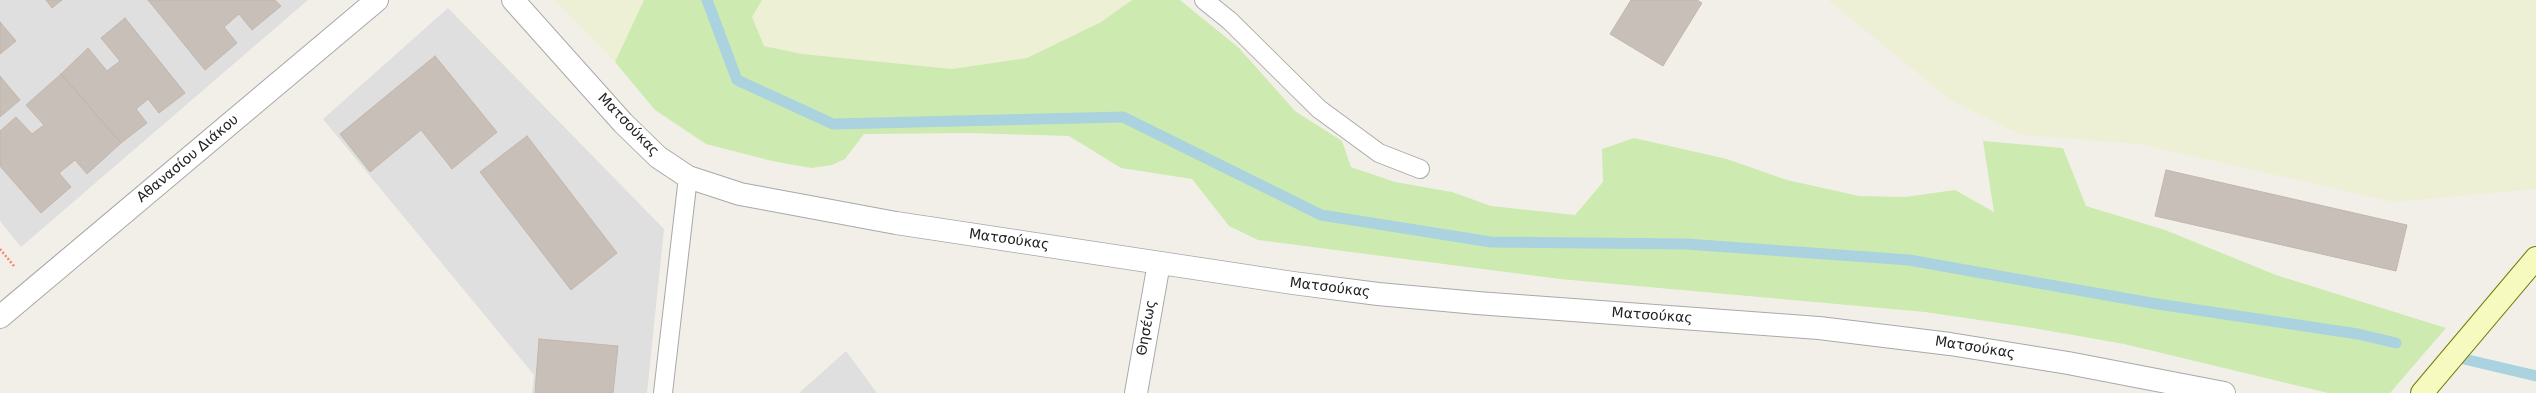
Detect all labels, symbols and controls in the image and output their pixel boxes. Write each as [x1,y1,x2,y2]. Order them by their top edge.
street label: Ματσούκας [594,90,662,160]
street label: Αθανασίου Διάκου [134,112,242,206]
street label: Ματσούκας [968,226,1050,254]
street label: Ματσούκας [1289,275,1371,301]
street label: Θησέως [1134,299,1160,357]
street label: Ματσούκας [1611,305,1693,327]
street label: Ματσούκας [1934,333,2016,363]

